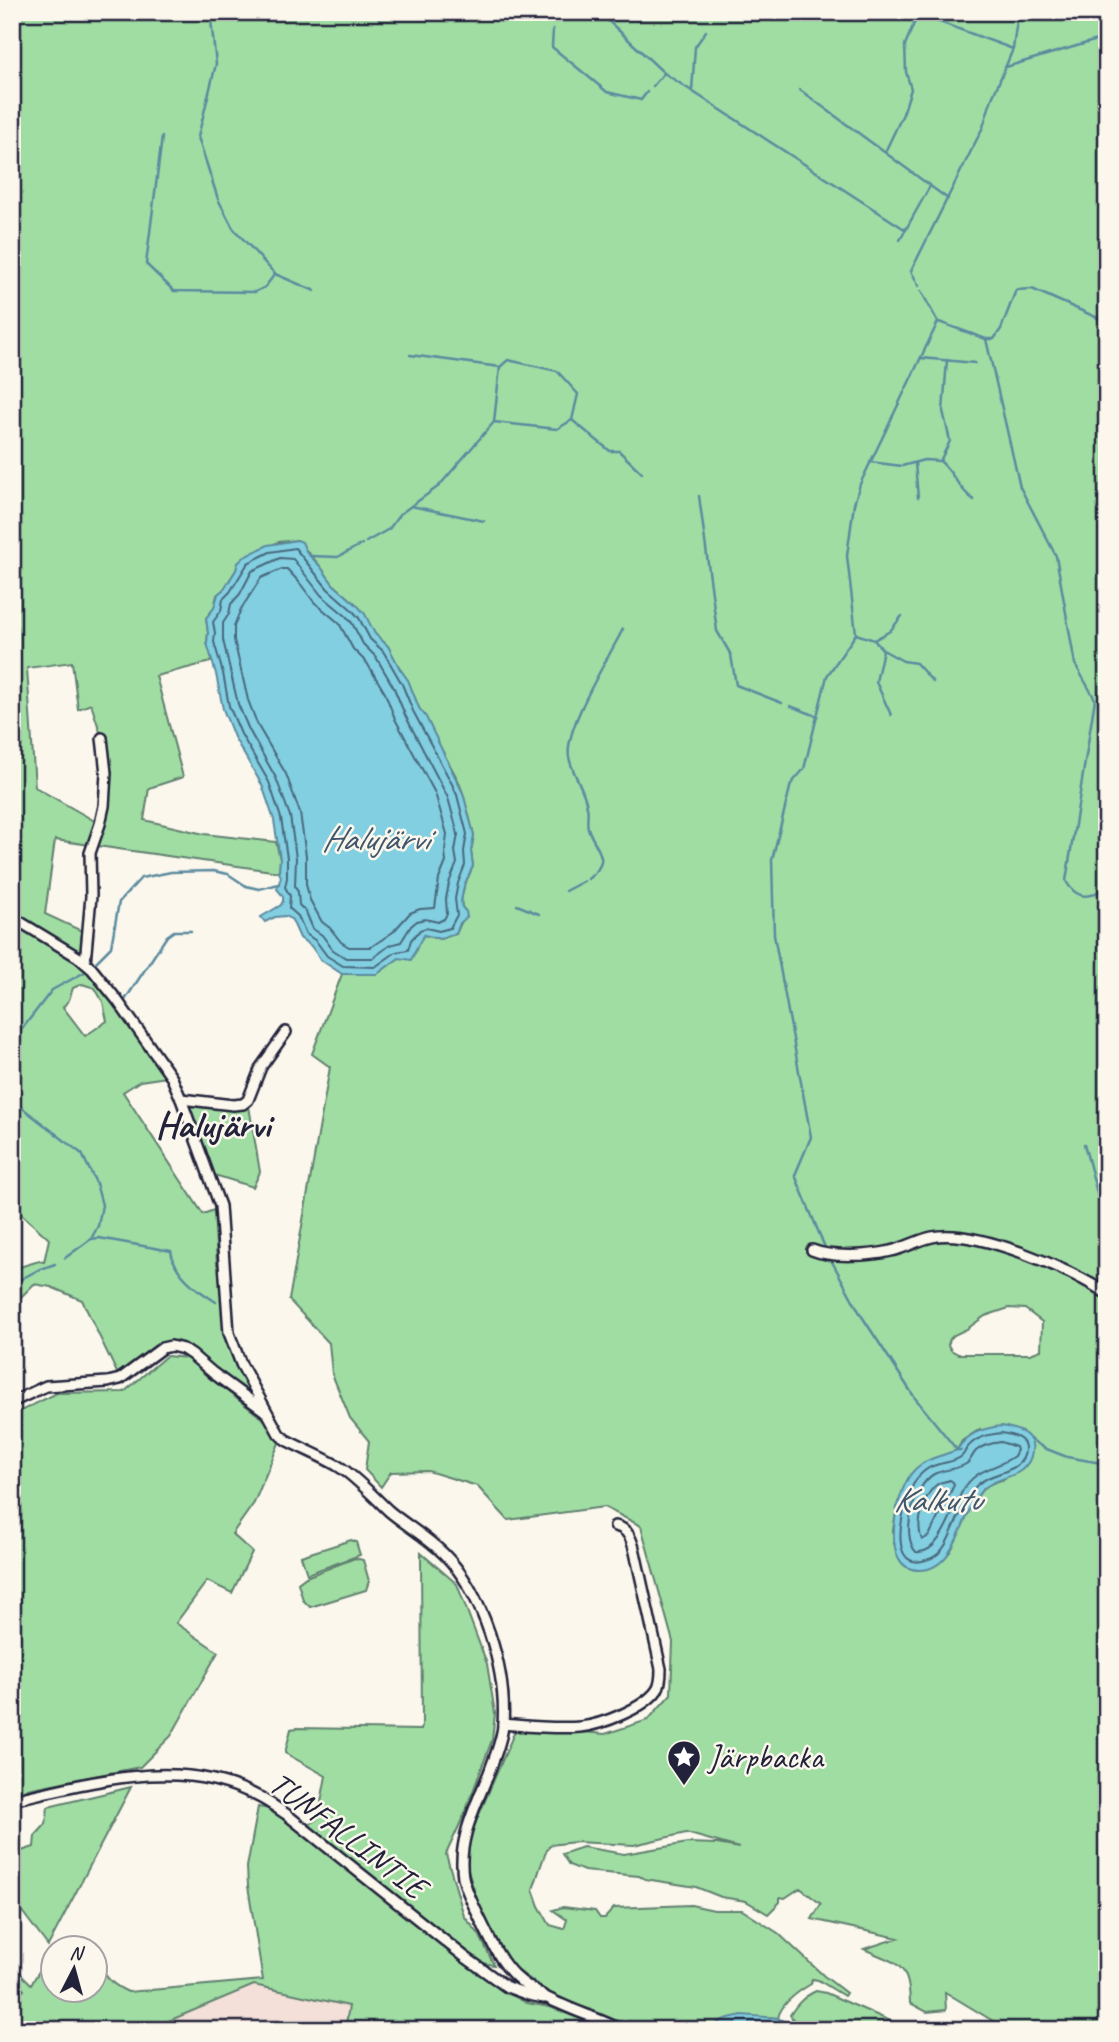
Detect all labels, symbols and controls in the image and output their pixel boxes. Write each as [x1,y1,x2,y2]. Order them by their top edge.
water label: Halujärvi [321,816,437,861]
district label: Halujärvi [156,1101,275,1148]
water label: Kalkutu [893,1477,986,1522]
place label: Järpbacka [706,1736,824,1778]
place icon: Järpbacka [665,1738,703,1787]
street label: TUNFALLINTIE [261,1762,438,1910]
north arrow [38,1934,108,2004]
text: N [69,1941,86,1966]

